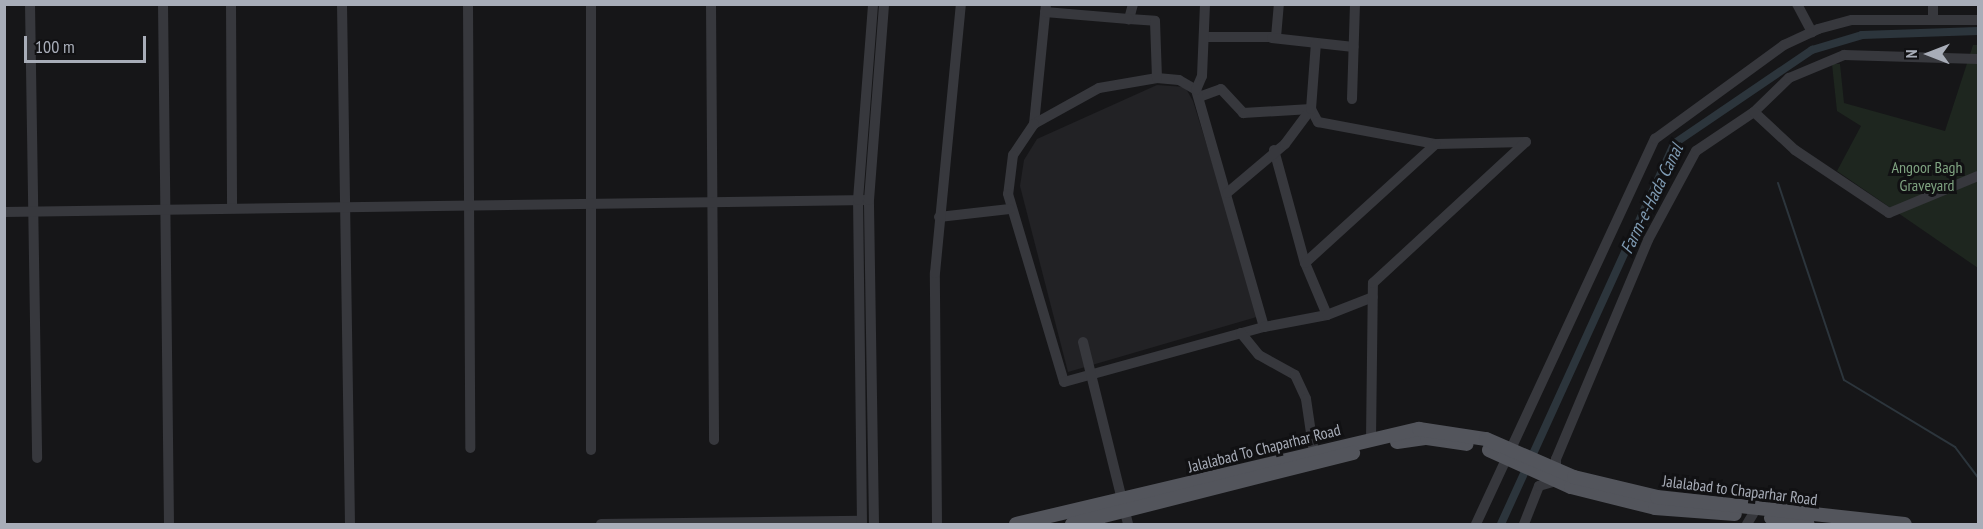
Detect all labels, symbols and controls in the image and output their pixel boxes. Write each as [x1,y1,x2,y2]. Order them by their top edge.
scale bar [27,24,148,62]
north arrow [1899,24,1959,84]
text: 100 m [35,35,75,58]
text: N [1901,50,1921,58]
water label: Farm-e-Hada Canal [1616,141,1688,257]
park label: Angoor Bagh Graveyard [1892,157,1962,195]
street label: Jalalabad To Chaparhar Road [1186,420,1342,476]
street label: Jalalabad to Chaparhar Road [1662,471,1818,509]

